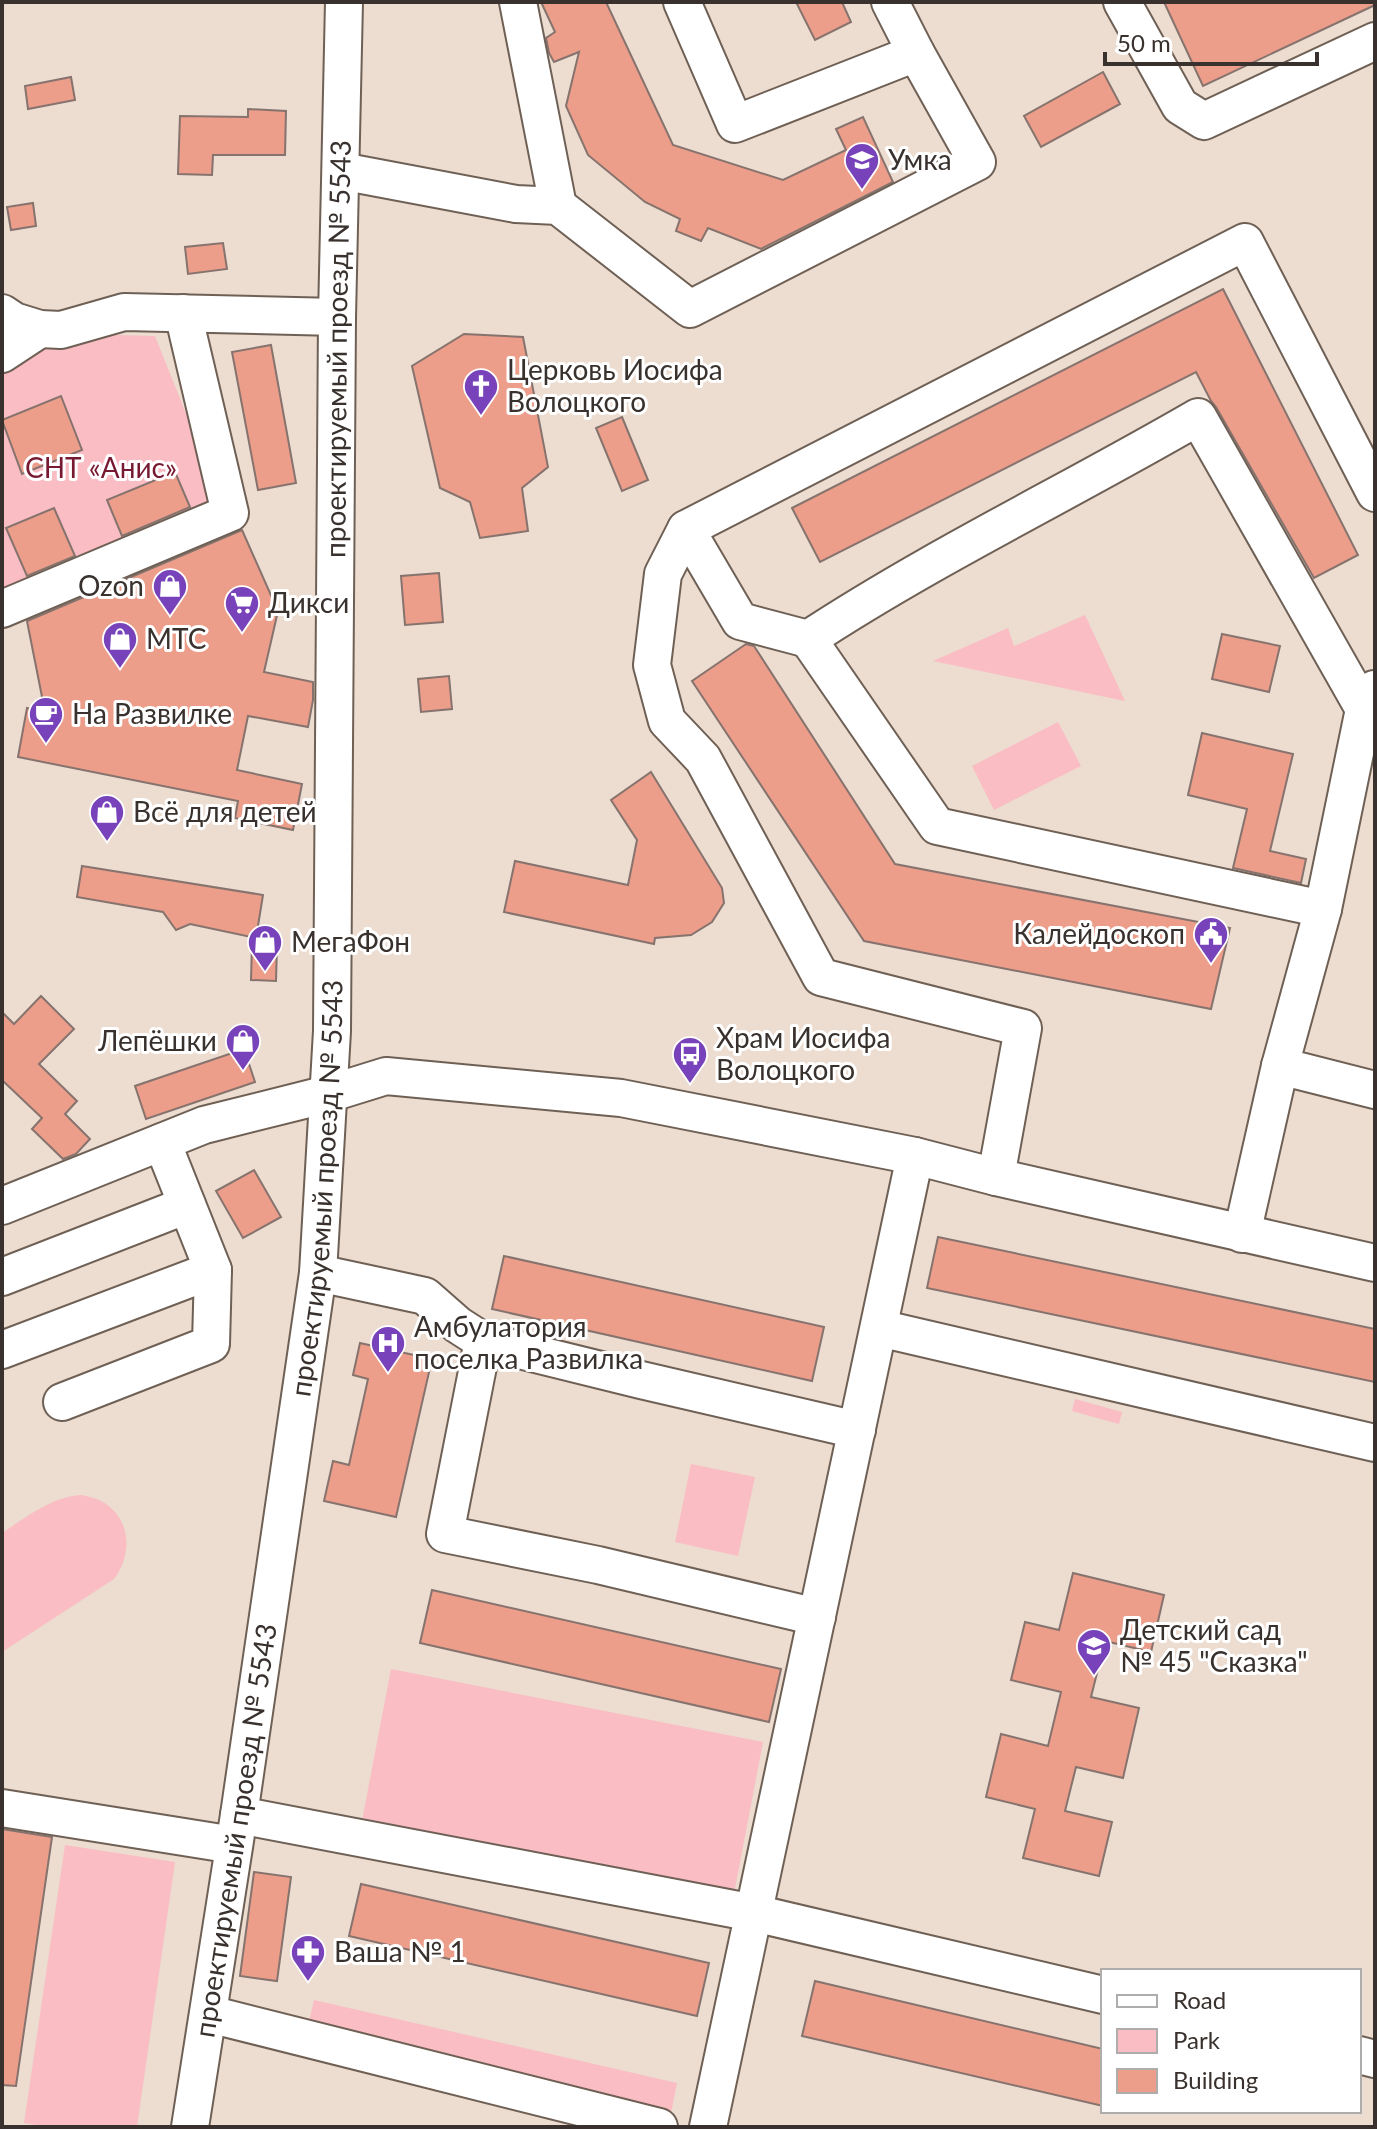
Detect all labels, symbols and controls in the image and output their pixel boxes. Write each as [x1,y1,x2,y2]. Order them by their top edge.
scale bar [1105,16,1317,66]
text: 50 m [1117,28,1171,57]
street label: проектируемый проезд № 5543 [317,140,357,558]
school or university icon: Умка [843,141,881,191]
place label: Умка [888,142,952,176]
place label: Церковь Иосифа Волоцкого [507,352,723,418]
church icon: Церковь Иосифа Волоцкого [462,367,500,417]
park label: СНТ «Анис» [25,450,177,484]
shop icon: Ozon [151,567,189,617]
place label: Ozon [78,568,144,602]
supermarket icon: Дикси [223,584,261,634]
place label: Дикси [268,585,349,619]
shop icon: МТС [101,620,139,670]
place label: МТС [146,621,207,655]
cafe icon: На Развилке [27,695,65,745]
place label: На Развилке [72,696,232,730]
shop icon: Всё для детей [88,793,126,843]
place label: Всё для детей [133,794,317,828]
public building icon: Калейдоскоп [1192,915,1230,965]
place label: Калейдоскоп [1013,916,1185,950]
shop icon: МегаФон [246,923,284,973]
place label: МегаФон [291,924,410,958]
street label: проектируемый проезд № 5543 [282,980,348,1399]
place label: Храм Иосифа Волоцкого [716,1020,890,1086]
shop icon: Лепёшки [224,1022,262,1072]
place label: Лепёшки [97,1023,217,1057]
bus stop icon: Храм Иосифа Волоцкого [671,1035,709,1085]
place label: Амбулатория поселка Развилка [414,1309,643,1375]
hospital icon: Амбулатория поселка Развилка [369,1324,407,1374]
place label: Детский сад № 45 "Сказка" [1120,1612,1308,1678]
street label: проектируемый проезд № 5543 [186,1621,283,2040]
school or university icon: Детский сад № 45 "Сказка" [1075,1627,1113,1677]
pharmacy icon: Ваша № 1 [289,1933,327,1983]
place label: Ваша № 1 [334,1934,466,1968]
legend [1101,1969,1361,2113]
text: Road [1173,1985,1226,2014]
text: Park [1173,2025,1221,2054]
text: Building [1173,2065,1258,2094]

